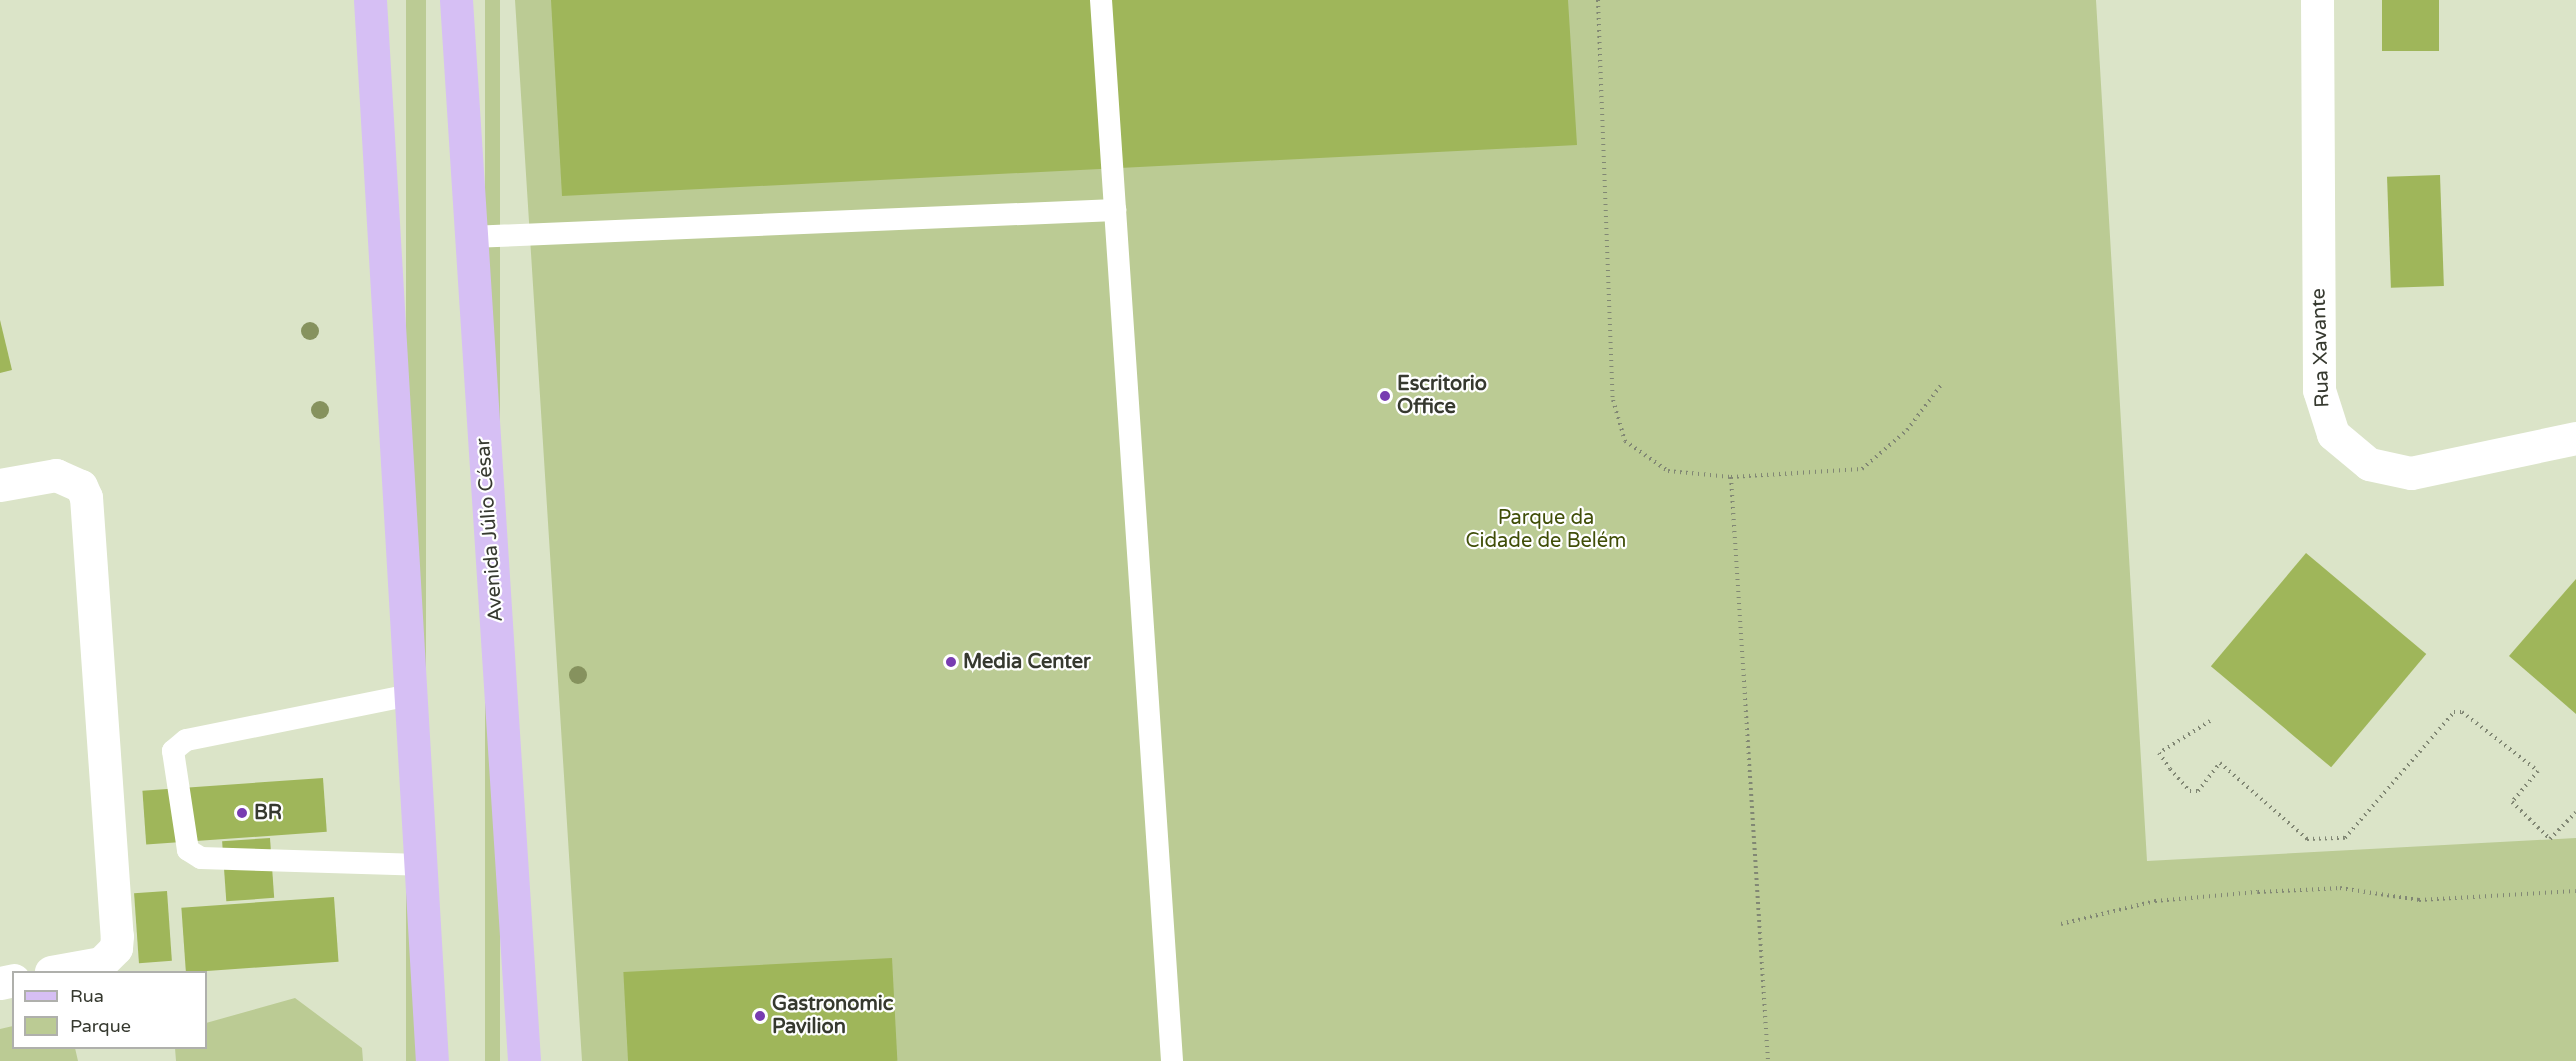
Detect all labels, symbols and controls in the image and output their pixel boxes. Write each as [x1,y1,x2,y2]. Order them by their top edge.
street label: Rua Xavante [2307,288,2335,408]
place label: Escritorio Office [1397,372,1487,419]
marker: Escritorio Office [1378,389,1392,403]
street label: Avenida Júlio César [472,437,508,623]
park label: Parque da Cidade de Belém [1466,507,1626,554]
place label: Media Center [963,650,1091,674]
marker: Media Center [944,655,958,669]
place label: BR [254,801,282,825]
marker: BR [235,806,249,820]
legend [12,971,207,1049]
text: Rua [70,985,104,1007]
place label: Gastronomic Pavilion [772,993,893,1040]
marker: Gastronomic Pavilion [753,1009,767,1023]
text: Parque [70,1015,131,1037]

